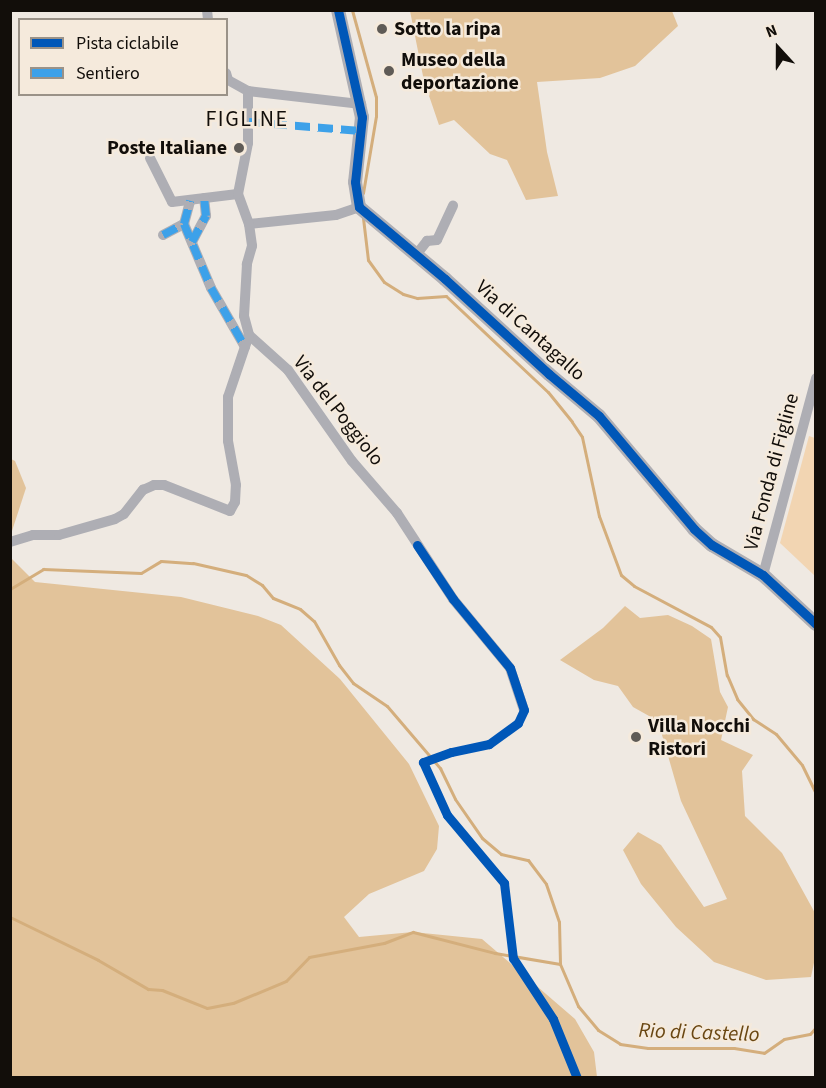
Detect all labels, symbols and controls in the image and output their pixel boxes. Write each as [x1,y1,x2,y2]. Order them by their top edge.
place label: Sotto la ripa [394,17,501,41]
legend [18,18,228,96]
north arrow [748,18,808,78]
text: N [763,19,780,43]
marker: Sotto la ripa [375,22,389,36]
text: Pista ciclabile [76,31,179,56]
place label: Museo della deportazione [401,48,519,95]
text: Sentiero [76,61,140,86]
marker: Museo della deportazione [382,64,396,78]
district label: FIGLINE [205,107,289,133]
place label: Poste Italiane [107,136,227,160]
marker: Poste Italiane [232,141,246,155]
street label: Via di Cantagallo [470,276,590,386]
street label: Via del Poggiolo [288,351,388,471]
street label: Via Fonda di Figline [739,391,805,553]
place label: Villa Nocchi Ristori [648,714,750,761]
marker: Villa Nocchi Ristori [629,730,643,744]
water label: Rio di Castello [638,1017,760,1047]

